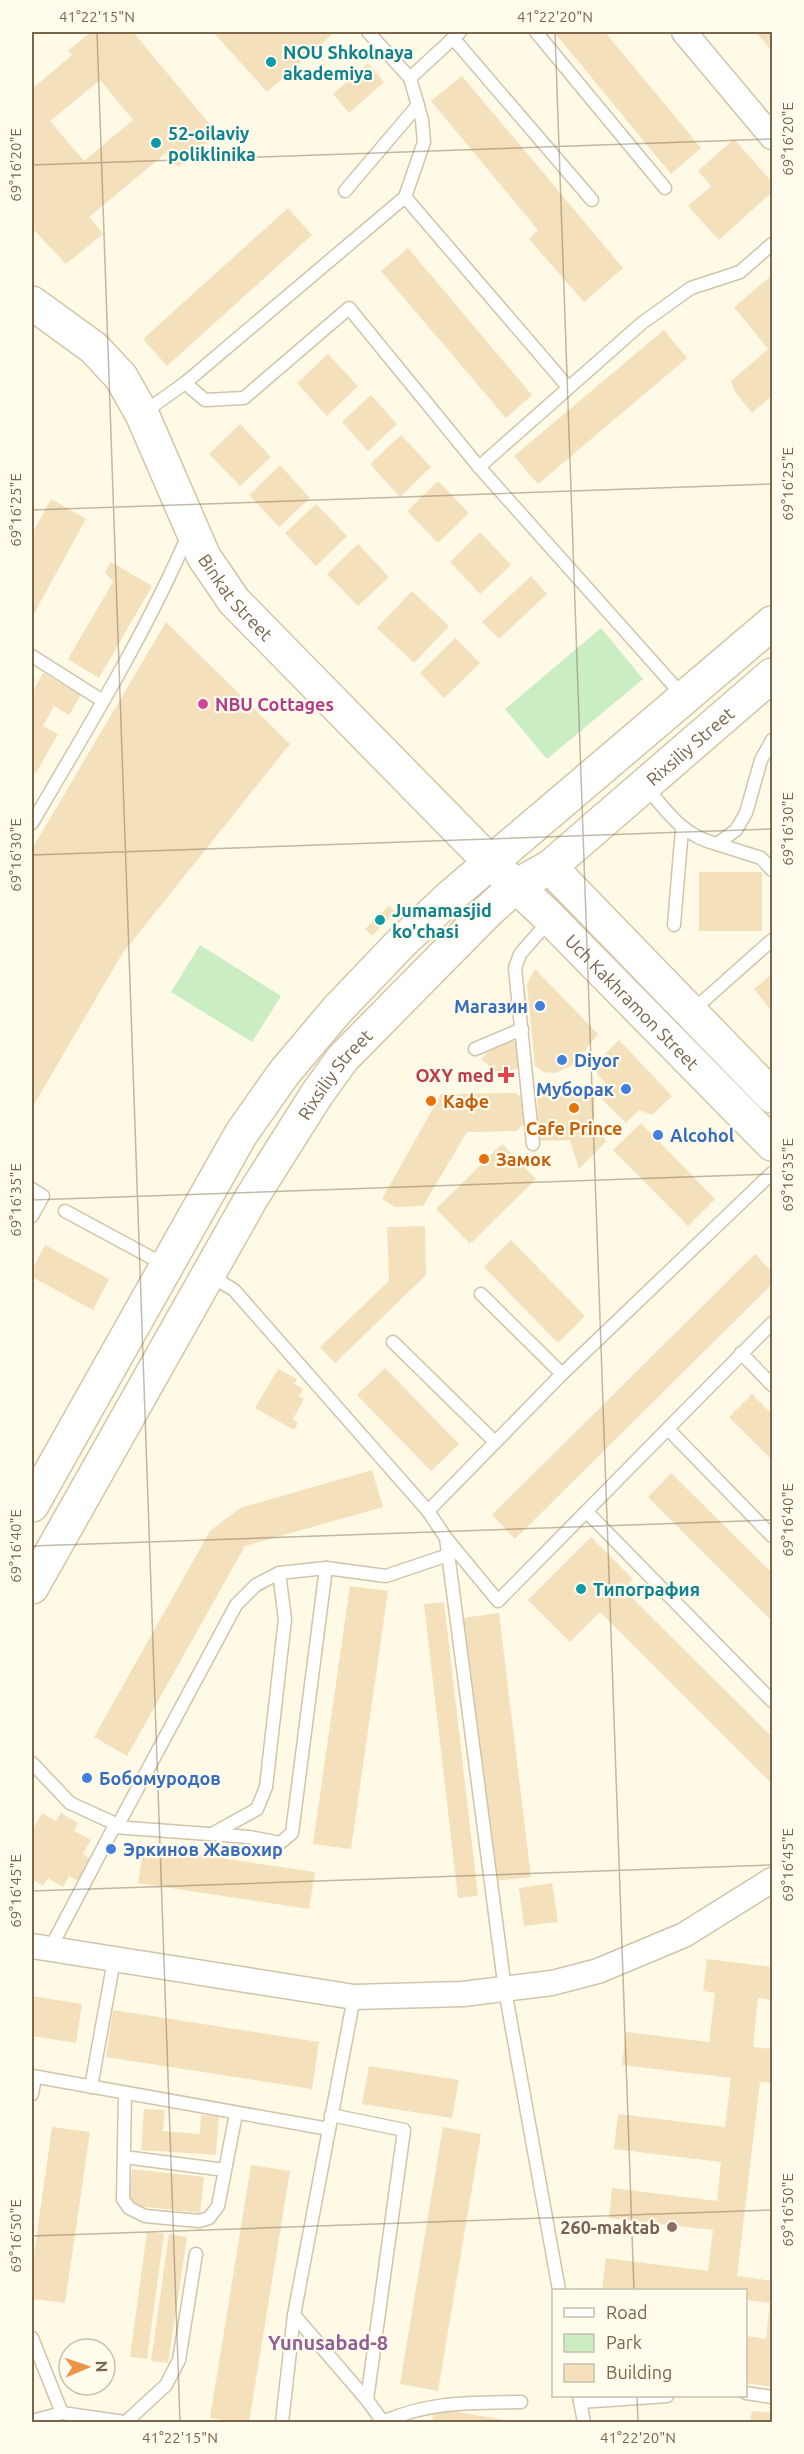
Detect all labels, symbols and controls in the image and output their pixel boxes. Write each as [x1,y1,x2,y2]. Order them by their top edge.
text: 41°22'15"N [59,8,135,25]
text: 41°22'20"N [517,8,593,25]
place label: NOU Shkolnaya akademiya [283,42,413,83]
marker: NOU Shkolnaya akademiya [264,55,278,69]
text: 69°16'20"E [779,102,796,176]
place label: 52-oilaviy poliklinika [168,123,256,164]
text: 69°16'20"E [7,128,24,202]
marker: 52-oilaviy poliklinika [149,136,163,150]
text: 69°16'25"E [779,447,796,521]
text: 69°16'25"E [7,473,24,547]
street label: Binkat Street [195,550,277,644]
place label: NBU Cottages [215,694,334,714]
marker: NBU Cottages [196,697,210,711]
street label: Rixsiliy Street [642,703,738,789]
text: 69°16'30"E [779,792,796,866]
text: 69°16'30"E [7,818,24,892]
place label: Jumamasjid ko'chasi [392,900,492,941]
marker: Jumamasjid ko'chasi [373,913,387,927]
street label: Uch Kakhramon Street [562,930,703,1074]
place label: Магазин [454,996,528,1016]
marker: Магазин [533,999,547,1013]
street label: Rixsiliy Street [294,1025,376,1123]
place label: Diyor [574,1050,620,1070]
marker: Diyor [555,1053,569,1067]
place label: OXY med [416,1065,494,1085]
marker: OXY med [499,1068,513,1082]
place label: Муборак [536,1079,615,1099]
marker: Муборак [619,1082,633,1096]
place label: Кафе [443,1091,489,1111]
marker: Кафе [424,1094,438,1108]
marker: Cafe Prince [567,1101,581,1115]
place label: Cafe Prince [526,1118,622,1138]
place label: Alcohol [670,1125,735,1145]
marker: Alcohol [651,1128,665,1142]
text: 69°16'35"E [779,1138,796,1212]
place label: Замок [496,1149,552,1169]
marker: Замок [477,1152,491,1166]
text: 69°16'35"E [7,1163,24,1237]
text: 69°16'40"E [779,1483,796,1557]
text: 69°16'40"E [7,1509,24,1583]
place label: Типография [593,1579,700,1599]
marker: Типография [574,1582,588,1596]
place label: Бобомуродов [99,1768,221,1788]
marker: Бобомуродов [80,1771,94,1785]
text: 69°16'45"E [779,1828,796,1902]
place label: Эркинов Жавохир [123,1839,283,1859]
marker: Эркинов Жавохир [104,1842,118,1856]
text: 69°16'45"E [7,1854,24,1928]
text: 69°16'50"E [779,2173,796,2247]
text: 69°16'50"E [7,2199,24,2273]
place label: 260-maktab [560,2217,660,2237]
marker: 260-maktab [665,2220,679,2234]
legend [552,2289,747,2397]
text: Road [606,2302,648,2322]
district label: Yunusabad-8 [268,2331,388,2354]
text: Park [606,2332,642,2352]
north arrow [57,2337,117,2397]
text: N [93,2360,111,2373]
text: Building [606,2362,672,2382]
text: 41°22'15"N [142,2429,218,2446]
text: 41°22'20"N [600,2429,676,2446]

